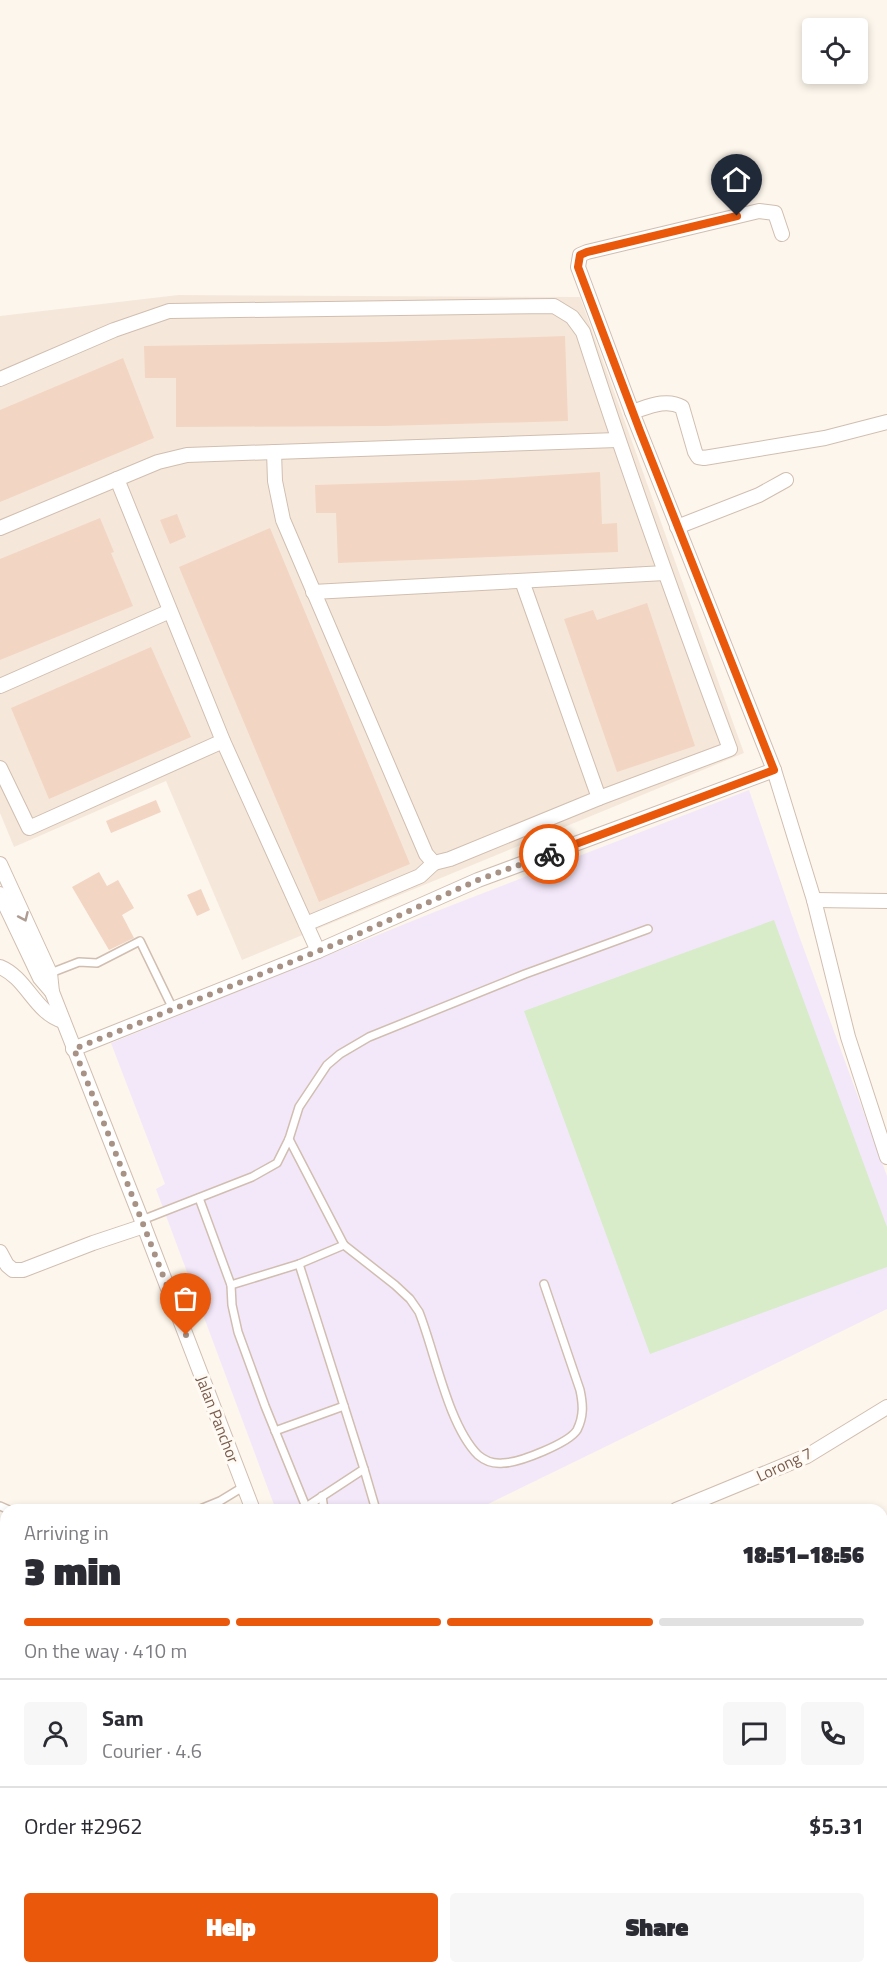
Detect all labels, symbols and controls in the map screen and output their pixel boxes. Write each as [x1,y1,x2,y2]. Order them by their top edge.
map controls [802,18,868,84]
button: locate [802,18,868,84]
pin [711,154,762,216]
icon: home [720,163,753,196]
courier [519,824,579,884]
icon: bike [533,838,566,871]
one-way arrow [17,911,29,922]
pin [160,1273,211,1335]
icon: bag [169,1282,202,1315]
street label: Jalan Panchor [190,1372,246,1467]
street label: Lorong 7 [752,1441,816,1487]
text: Arriving in [24,1517,109,1548]
text: 18:51–18:56 [742,1538,864,1572]
text: 3 min [24,1541,121,1600]
text: On the way · 410 m [24,1635,187,1666]
text: Sam [102,1701,144,1735]
button: person [24,1702,87,1765]
button: chat [723,1702,786,1765]
button: phone [801,1702,864,1765]
text: Courier · 4.6 [102,1735,202,1766]
text: Order #2962 [24,1809,143,1843]
text: $5.31 [809,1809,864,1843]
button: Help [24,1893,438,1962]
button: Share [450,1893,864,1962]

